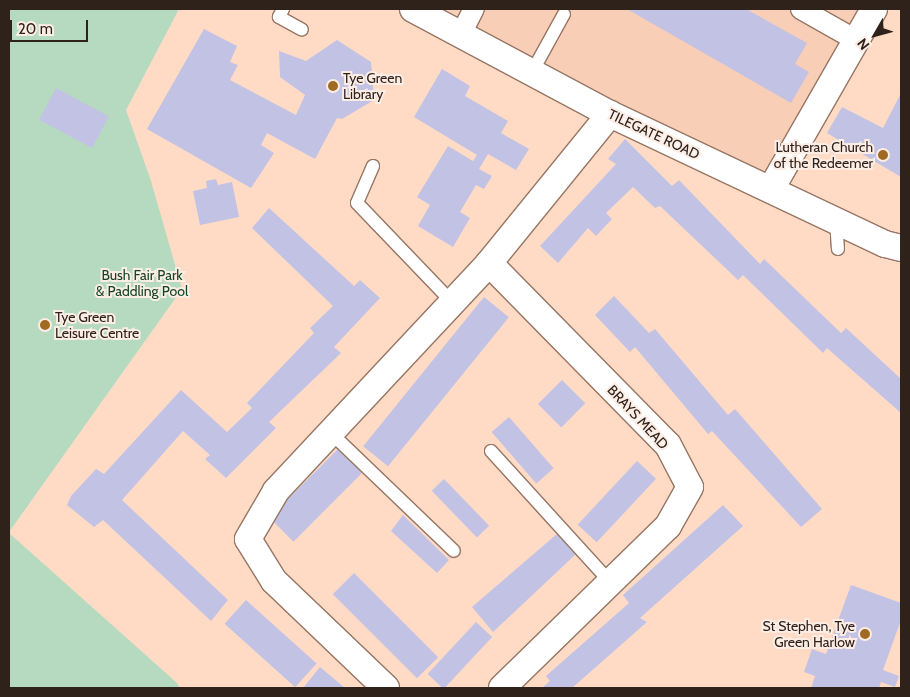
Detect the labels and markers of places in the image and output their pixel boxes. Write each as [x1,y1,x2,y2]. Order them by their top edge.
place label: Tye Green Library [343,70,402,102]
marker: Tye Green Library [327,80,339,92]
place label: Lutheran Church of the Redeemer [774,139,873,172]
marker: Lutheran Church of the Redeemer [877,149,889,161]
place label: Tye Green Leisure Centre [55,309,139,342]
marker: Tye Green Leisure Centre [39,319,51,331]
place label: St Stephen, Tye Green Harlow [762,618,855,650]
marker: St Stephen, Tye Green Harlow [859,628,871,640]

